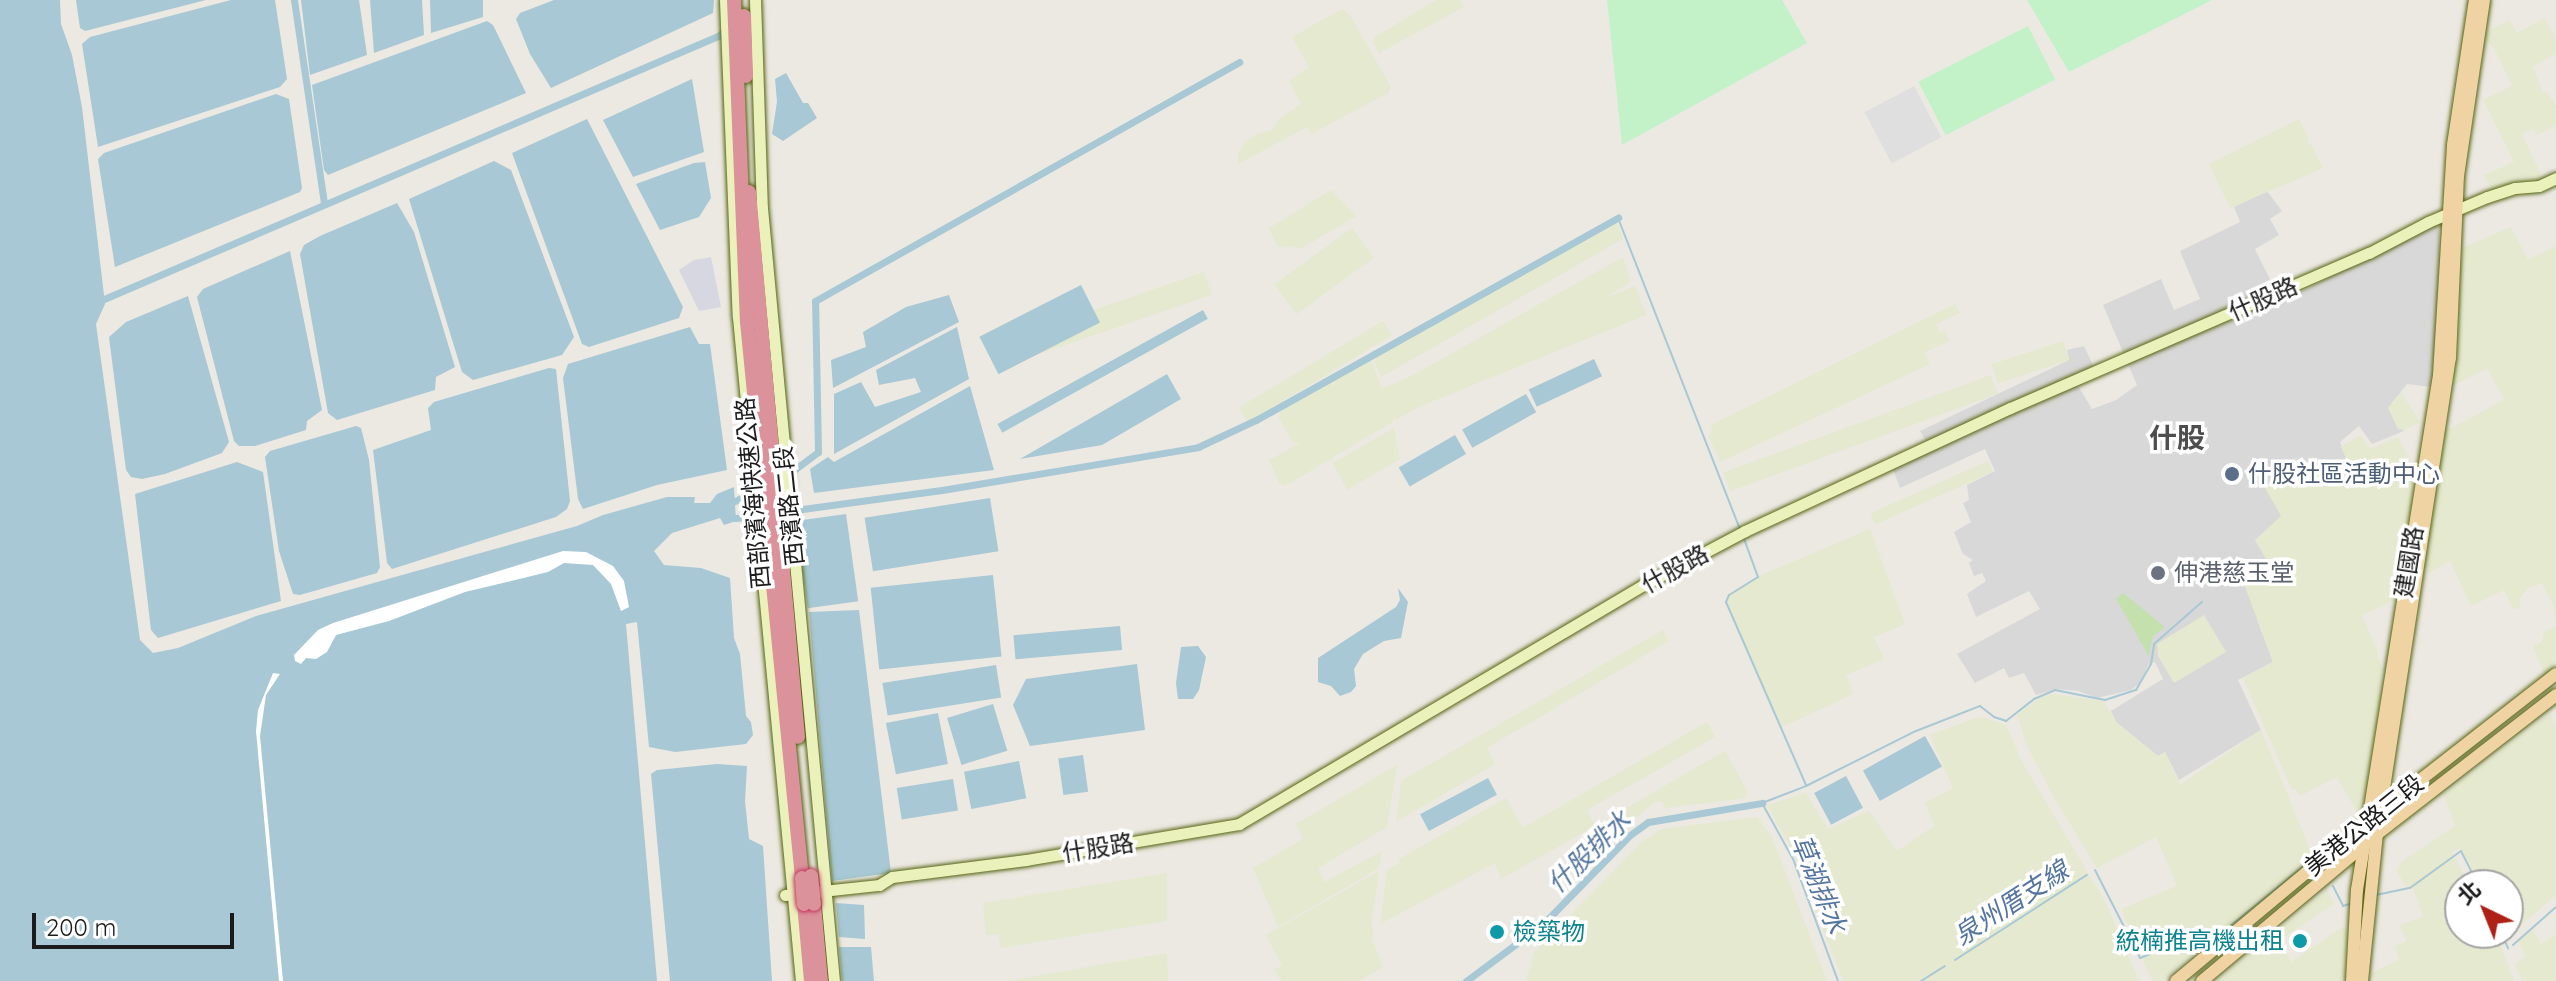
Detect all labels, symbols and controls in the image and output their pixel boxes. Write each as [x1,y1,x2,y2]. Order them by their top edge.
street label: 什股路 [2224,271,2302,327]
street label: 西部濱海快速公路 [730,396,776,590]
district label: 什股 [2149,421,2205,455]
street label: 西濱路二段 [768,445,810,567]
place label: 什股社區活動中心 [2248,460,2440,488]
marker: 什股社區活動中心 [2223,465,2241,483]
street label: 建國路 [2389,524,2429,600]
street label: 什股路 [1637,539,1713,599]
place label: 伸港慈玉堂 [2174,559,2294,587]
marker: 伸港慈玉堂 [2149,564,2167,582]
street label: 美港公路三段 [2299,768,2429,882]
water label: 什股排水 [1541,805,1637,899]
street label: 什股路 [1060,828,1136,868]
water label: 草湖排水 [1785,830,1853,938]
water label: 泉州厝支線 [1948,855,2074,951]
north arrow [2444,869,2524,949]
text: 北 [2451,875,2487,911]
scale bar [36,897,238,947]
text: 200 m [46,912,116,942]
place label: 檢築物 [1513,918,1585,946]
marker: 檢築物 [1488,923,1506,941]
place label: 統楠推高機出租 [2116,927,2284,955]
marker: 統楠推高機出租 [2291,932,2309,950]

